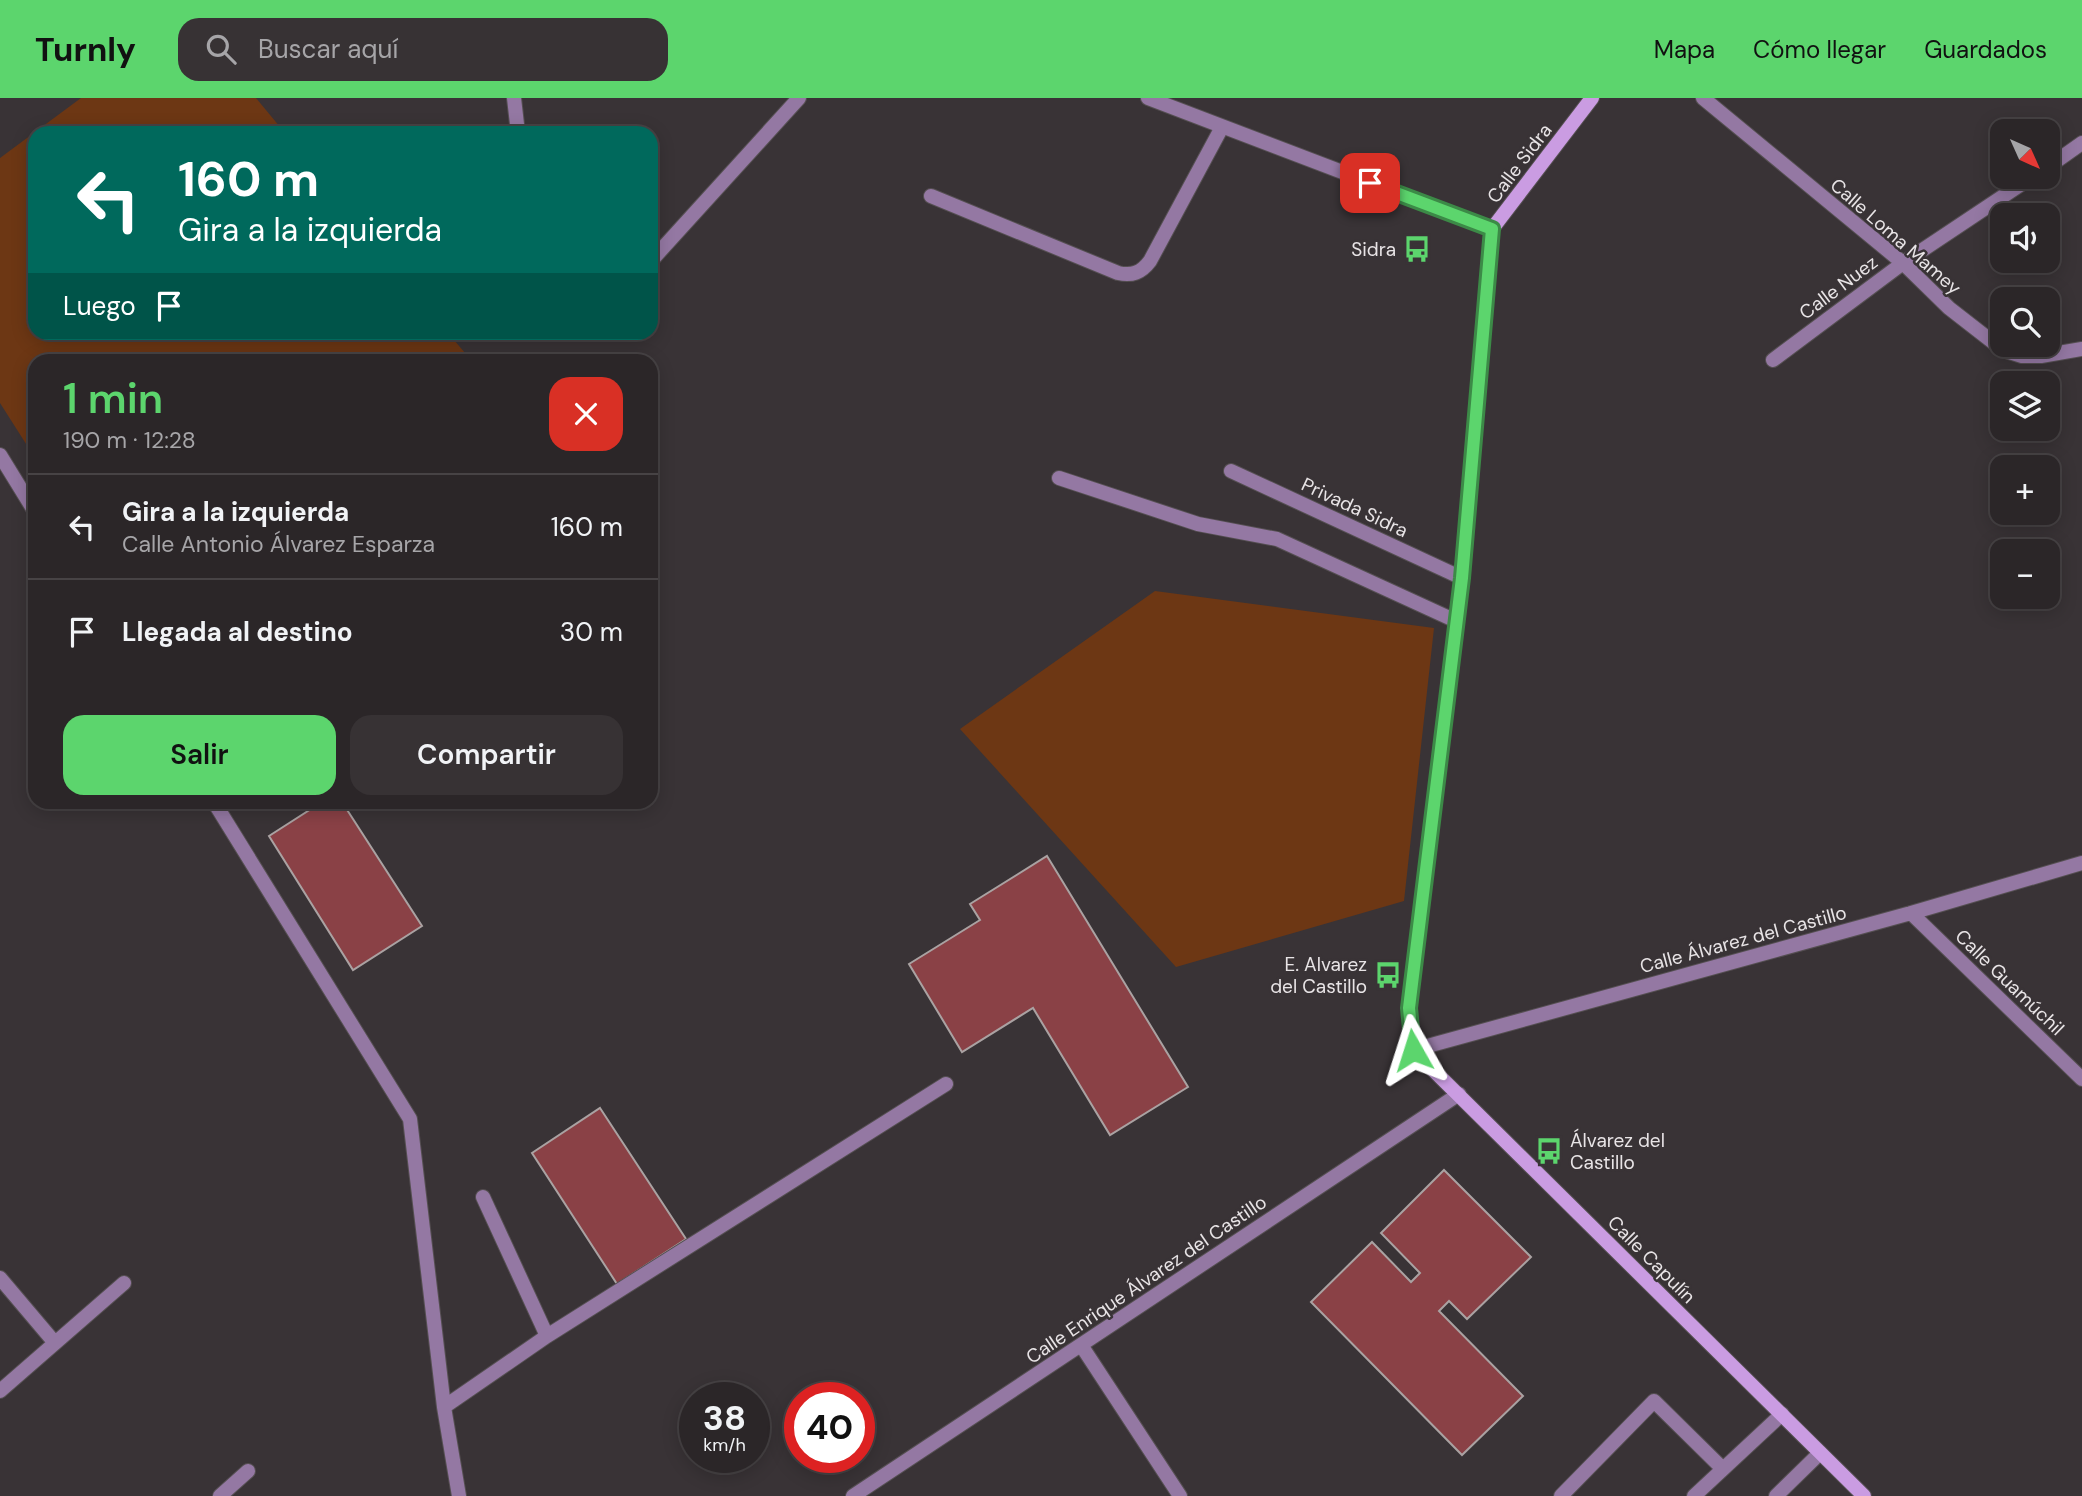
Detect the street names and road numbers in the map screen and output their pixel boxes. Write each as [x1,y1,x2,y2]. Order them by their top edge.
street label: Calle Sidra [1481,119,1557,208]
street label: Calle Loma Mamey [1825,173,1967,300]
street label: Calle Nuez [1794,250,1882,325]
street label: Privada Sidra [1298,472,1412,543]
street label: Calle Álvarez del Castillo [1637,900,1849,979]
street label: Calle Guamúchil [1950,924,2070,1041]
street label: Calle Enrique Álvarez del Castillo [1021,1189,1271,1369]
street label: Calle Capulín [1602,1210,1701,1309]

